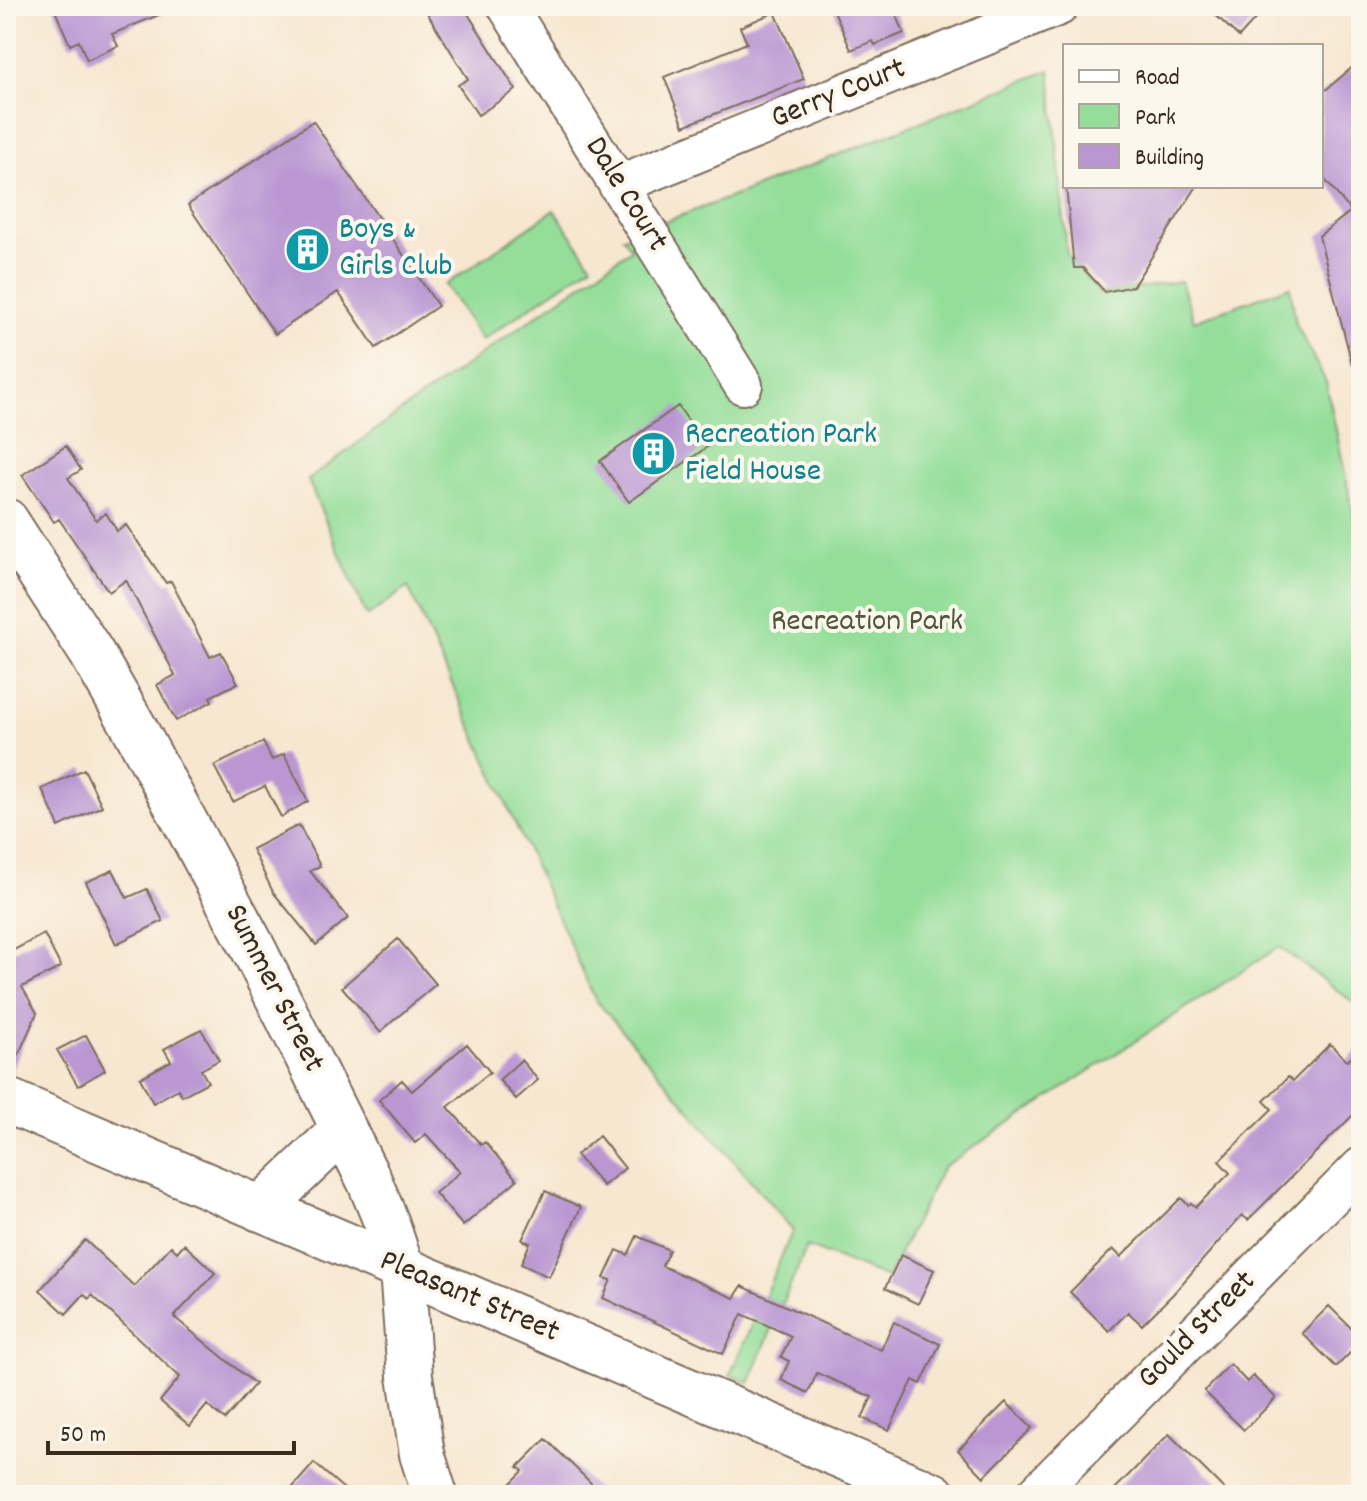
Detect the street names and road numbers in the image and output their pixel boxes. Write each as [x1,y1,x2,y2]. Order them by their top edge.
street label: Gerry Court [765,47,914,143]
street label: Dale Court [572,129,679,262]
street label: Summer Street [211,897,335,1081]
street label: Pleasant Street [372,1239,566,1357]
street label: Gould Street [1128,1261,1268,1401]

